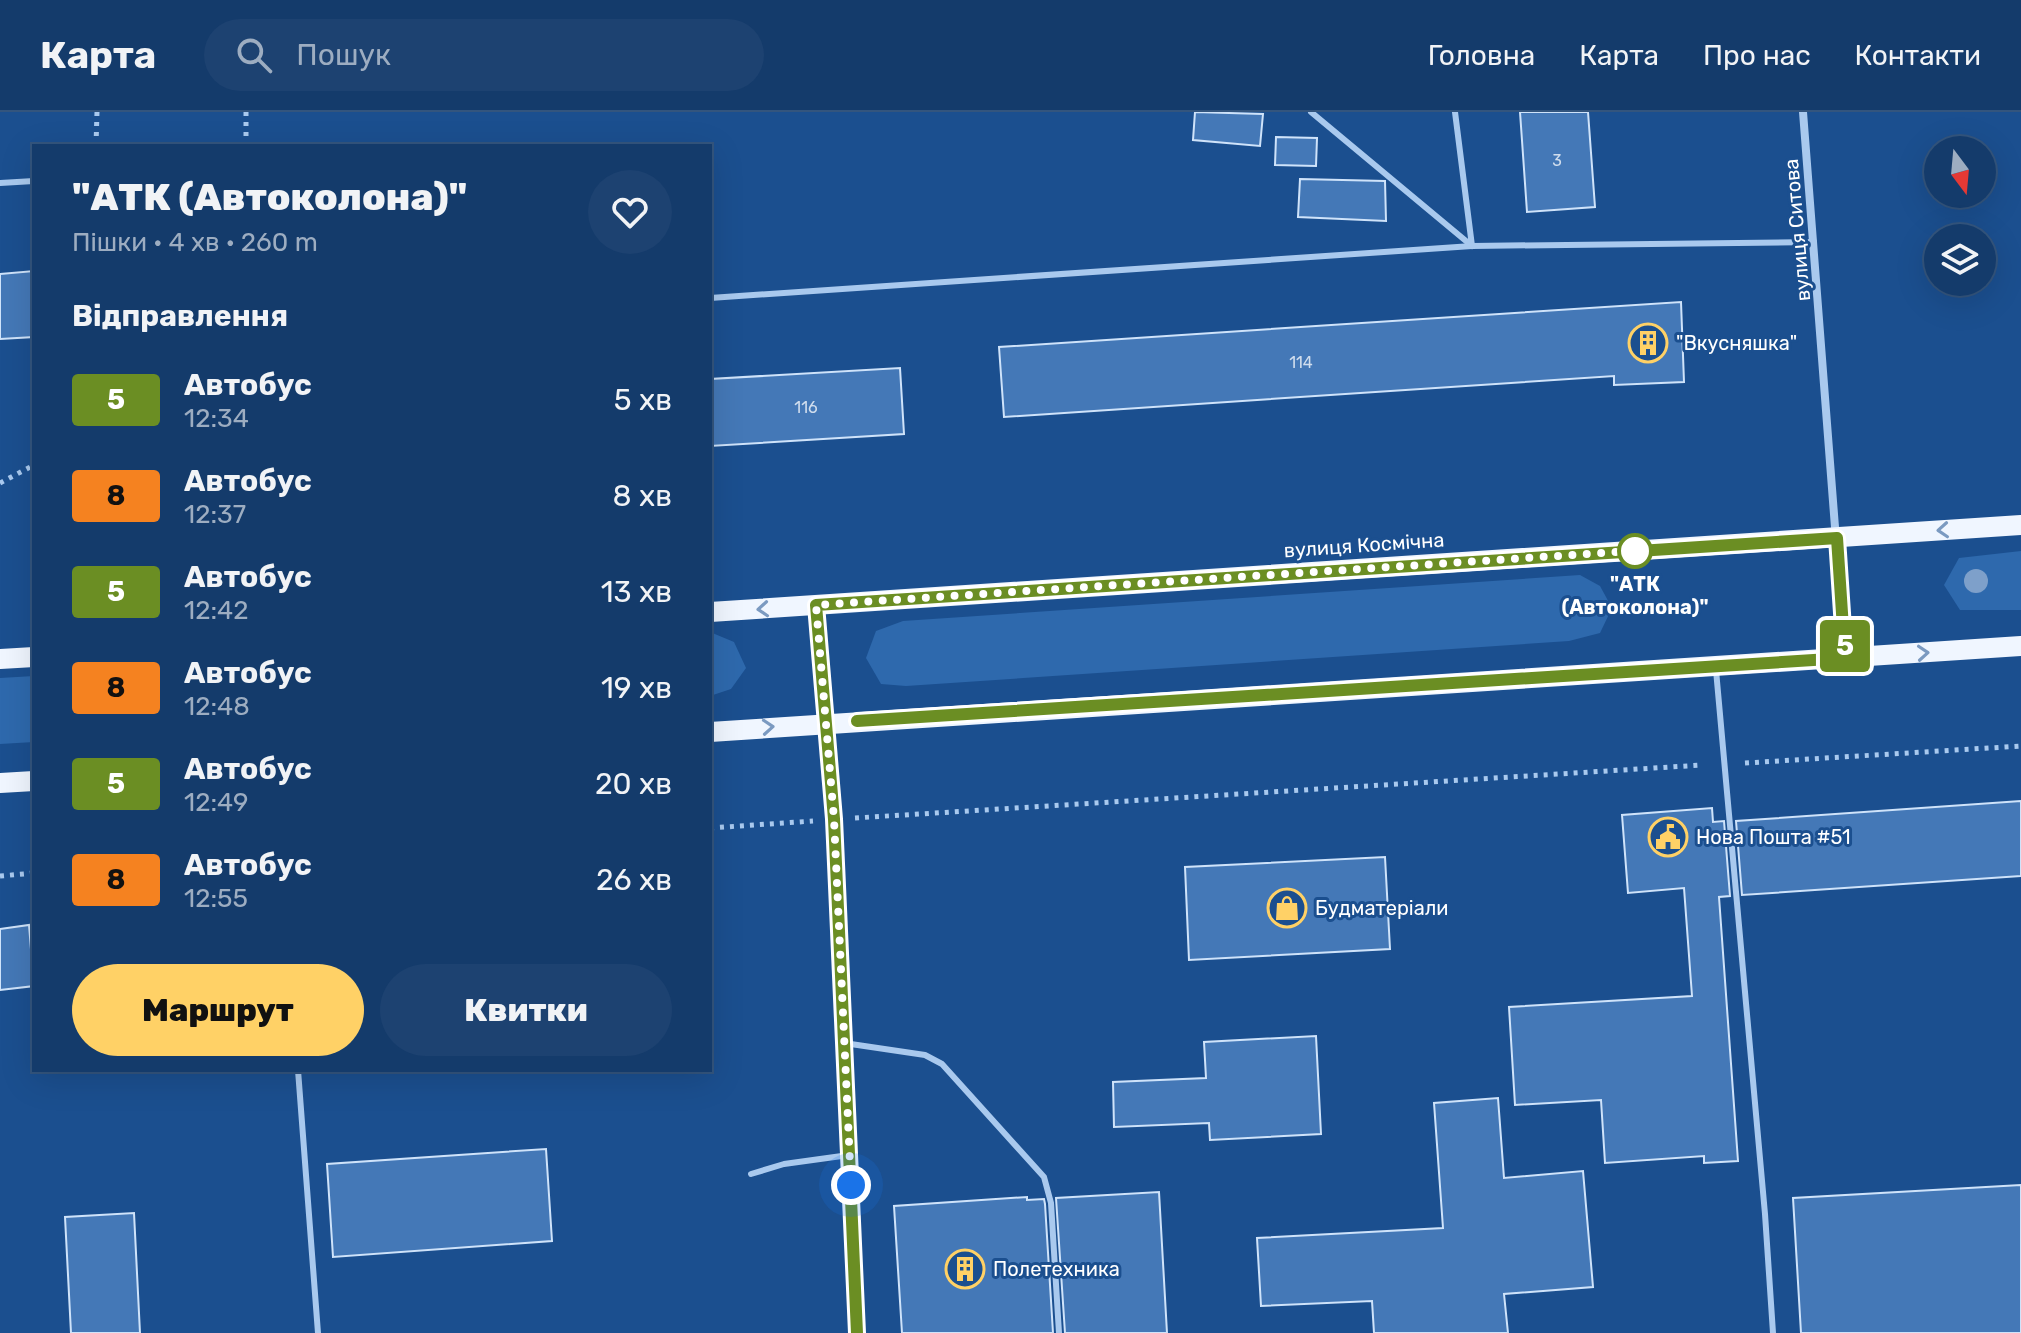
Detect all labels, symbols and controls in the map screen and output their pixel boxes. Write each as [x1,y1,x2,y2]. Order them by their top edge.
search box [204,19,764,91]
text: Карта [40,32,156,78]
icon: search [232,33,276,77]
text: Пошук [296,37,391,73]
text: Головна [1428,39,1535,72]
text: Карта [1579,39,1659,72]
text: Про нас [1703,39,1811,72]
text: Контакти [1855,39,1981,72]
north arrow [1924,136,1996,208]
map controls [1924,136,1996,296]
house number: 3 [1552,151,1562,170]
street label: вулиця Ситова [1779,158,1815,302]
button: heart [588,170,672,254]
text: "АТК (Автоколона)" [72,174,467,220]
button: layers [1924,224,1996,296]
text: Пішки · 4 хв · 260 m [72,227,318,258]
text: Відправлення [72,298,288,334]
building icon: "Вкусняшка" [1627,322,1669,364]
place label: "Вкусняшка" [1676,331,1797,355]
house number: 114 [1289,353,1313,372]
text: Автобус [184,367,312,403]
text: 5 хв [614,382,672,418]
text: 5 [107,383,125,416]
house number: 116 [794,398,818,417]
text: 12:34 [184,403,249,434]
text: Автобус [184,463,312,499]
text: 8 хв [613,478,672,514]
text: 8 [107,479,125,512]
text: 12:37 [184,499,246,530]
one-way arrow [1936,521,1949,538]
street label: вулиця Космічна [1283,527,1445,563]
marker: "АТК (Автоколона)" [1618,534,1652,568]
text: Автобус [184,559,312,595]
place label: "АТК (Автоколона)" [1561,572,1709,619]
text: 13 хв [601,574,672,610]
text: 5 [107,575,125,608]
text: 12:42 [184,595,248,626]
one-way arrow [756,600,769,617]
line badge: 5 [1819,620,1871,672]
text: 5 [1836,629,1854,662]
one-way arrow [1917,645,1930,662]
text: Автобус [184,655,312,691]
text: 19 хв [601,670,672,706]
text: 8 [107,671,125,704]
text: 12:48 [184,691,250,722]
one-way arrow [762,719,775,736]
text: Автобус [184,751,312,787]
text: 20 хв [595,766,672,802]
text: 5 [107,767,125,800]
text: 12:49 [184,787,248,818]
public building icon: Нова Пошта #51 [1647,816,1689,858]
place label: Нова Пошта #51 [1696,825,1851,849]
text: Автобус [184,847,312,883]
text: 26 хв [596,862,672,898]
text: 8 [107,863,125,896]
text: 12:55 [184,883,248,914]
shop icon: Будматеріали [1266,887,1308,929]
place label: Будматеріали [1315,896,1448,920]
button: Маршрут [72,964,364,1056]
button: Квитки [380,964,672,1056]
your location [831,1165,871,1205]
building icon: Полетехника [944,1248,986,1290]
place label: Полетехника [993,1257,1120,1281]

